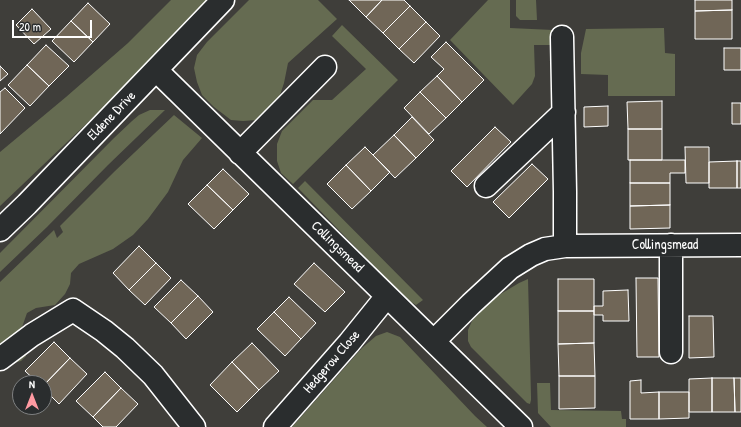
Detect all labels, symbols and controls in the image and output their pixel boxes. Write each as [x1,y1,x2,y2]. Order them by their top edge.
scale bar [14,12,94,38]
text: 20 m [19,18,41,35]
street label: Eldene Drive [84,88,140,144]
street label: Collingsmead [307,218,367,276]
street label: Collingsmead [632,237,698,253]
street label: Hedgerow Close [300,327,364,397]
north arrow [12,375,52,415]
text: N [29,377,35,391]

